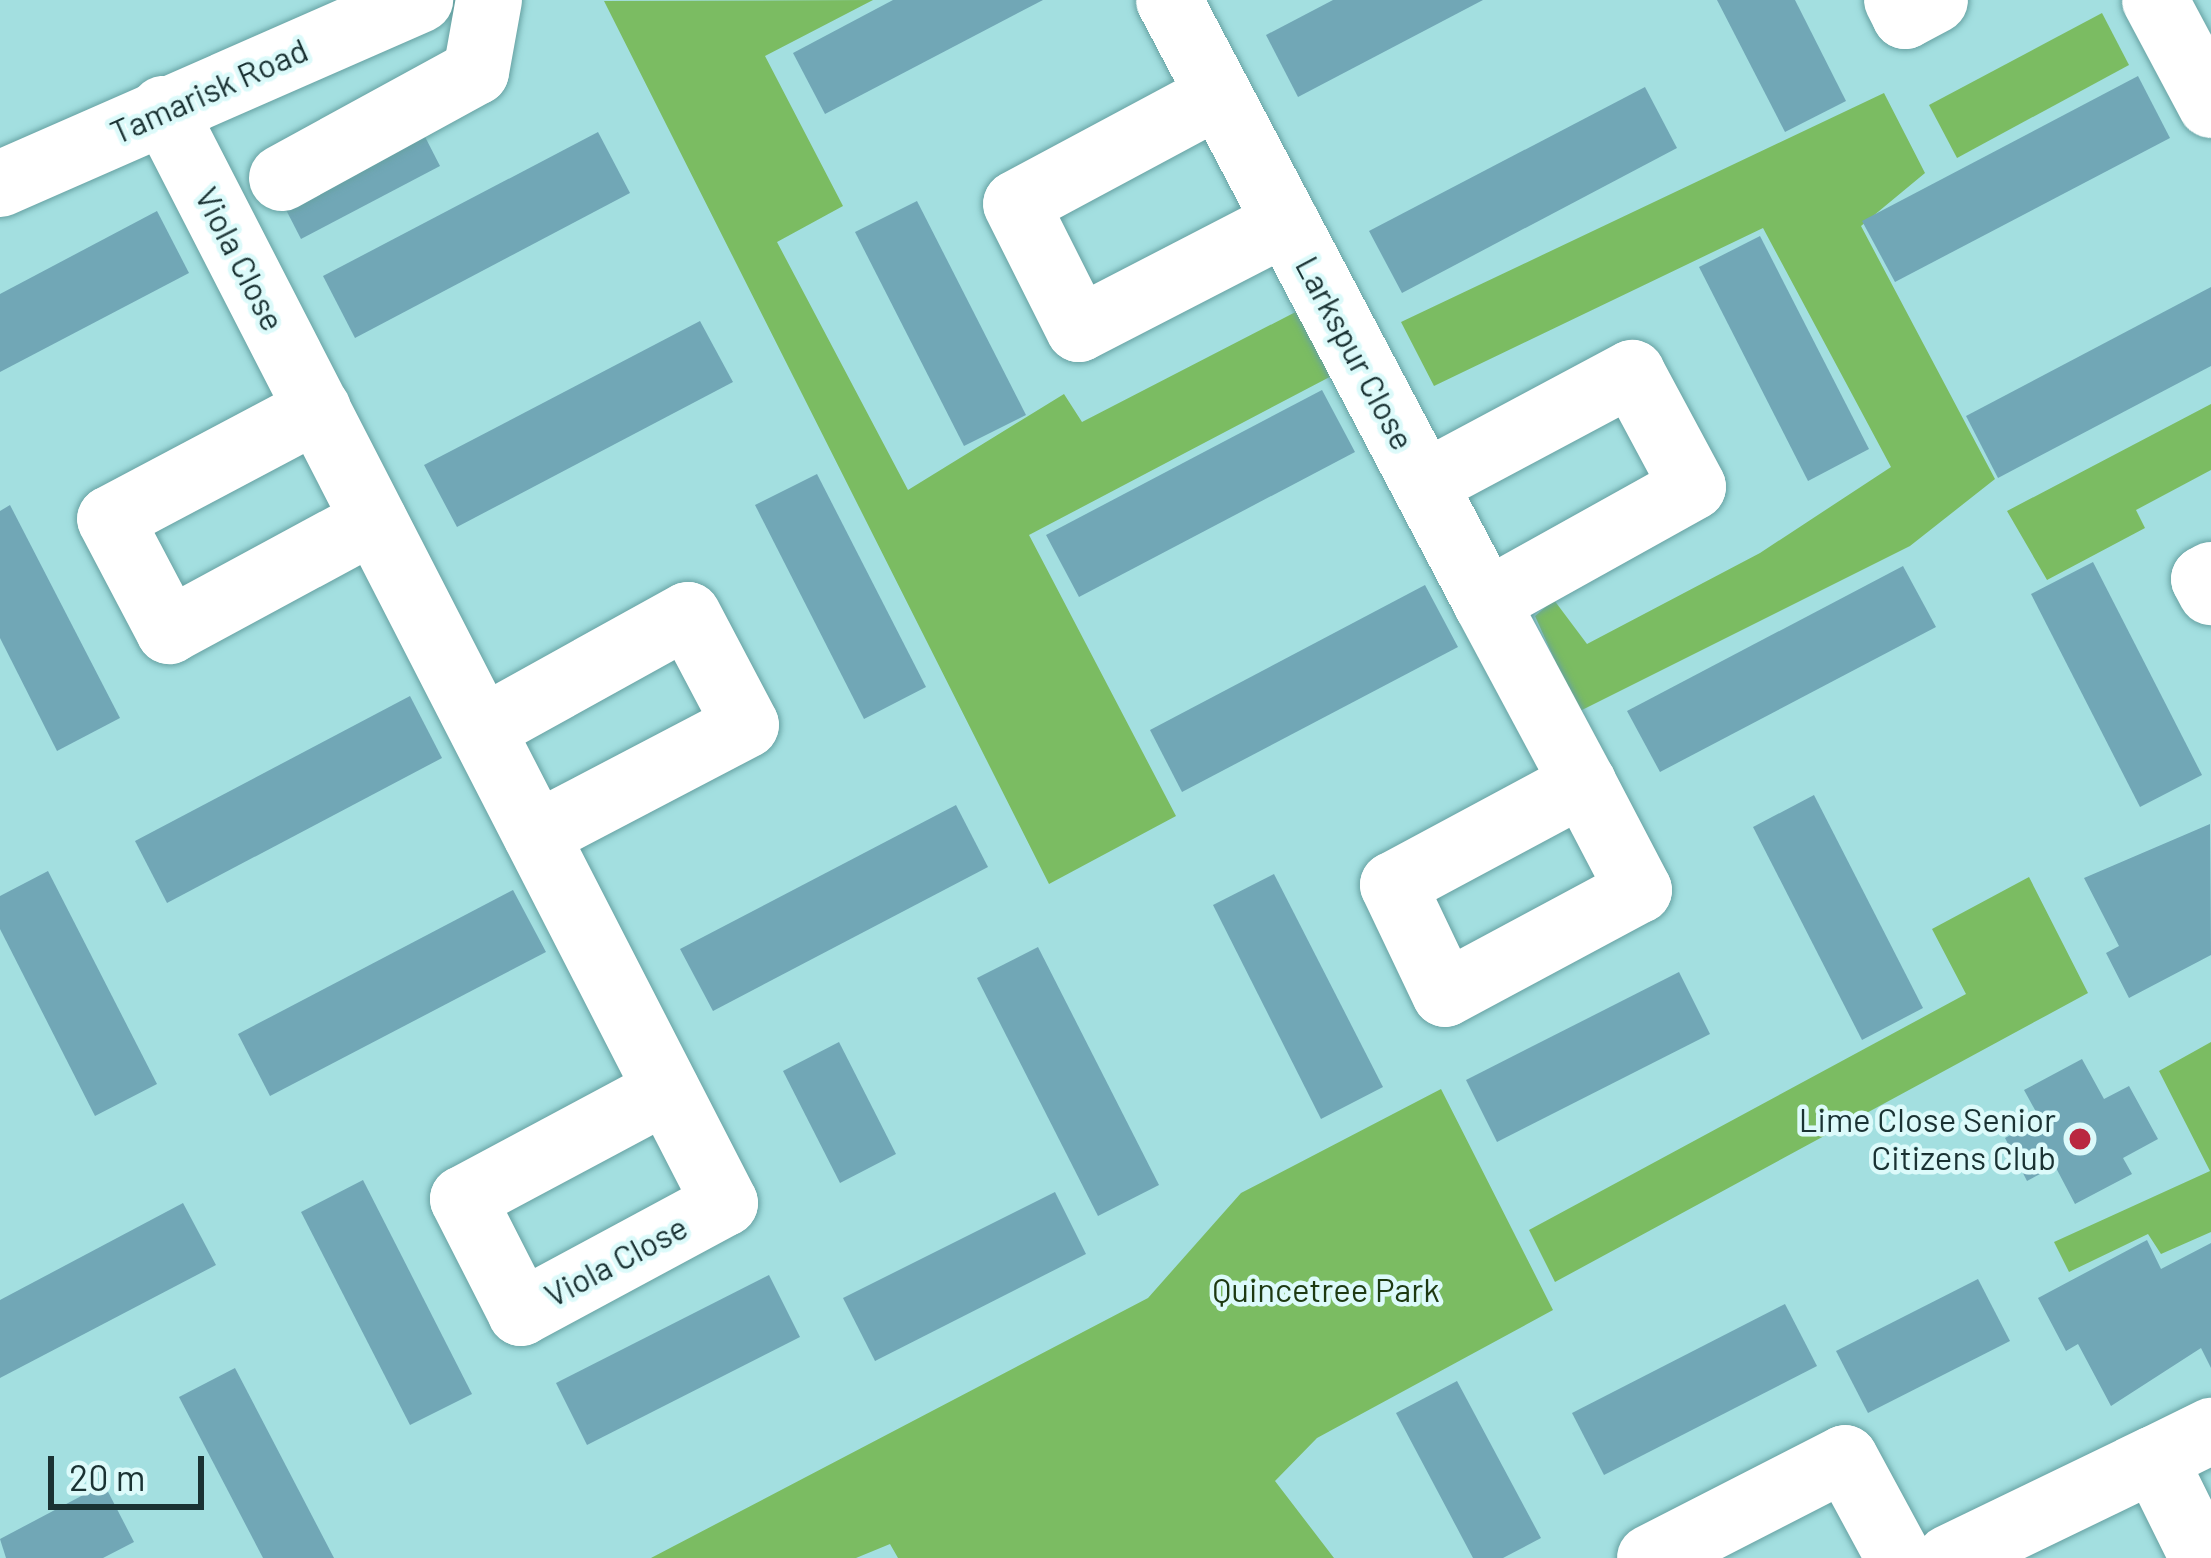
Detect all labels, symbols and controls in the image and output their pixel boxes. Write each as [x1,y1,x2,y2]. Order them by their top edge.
street label: Tamarisk Road [104,30,314,152]
street label: Viola Close [187,181,293,337]
street label: Larkspur Close [1287,249,1423,457]
place label: Lime Close Senior Citizens Club [1799,1100,2056,1178]
marker: Lime Close Senior Citizens Club [2067,1126,2093,1152]
street label: Viola Close [538,1207,694,1315]
park label: Quincetree Park [1212,1270,1440,1310]
scale bar [54,1432,210,1506]
text: 20 m [69,1455,146,1498]

